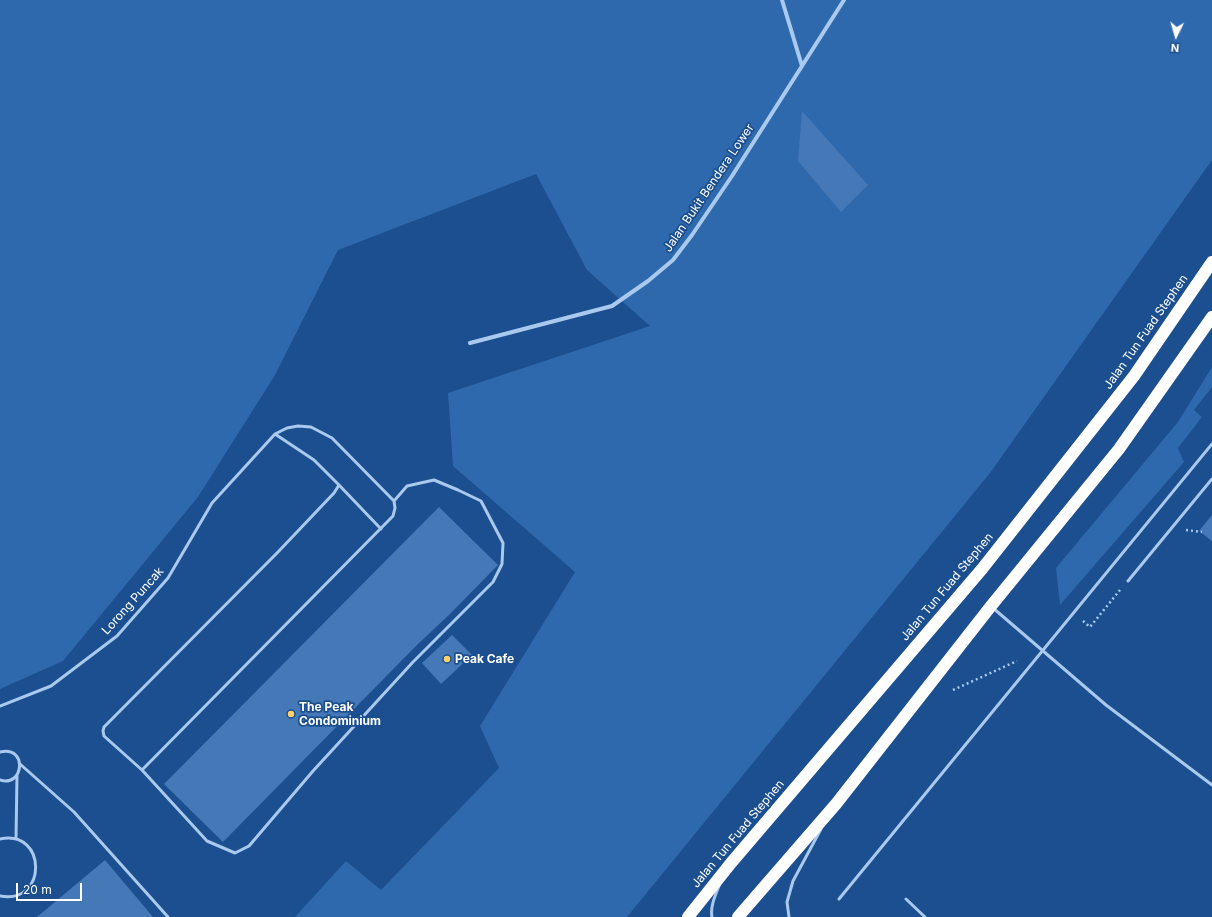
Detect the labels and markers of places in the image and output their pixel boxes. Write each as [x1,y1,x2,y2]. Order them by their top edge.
place label: Peak Cafe [455,652,514,666]
marker: Peak Cafe [442,654,452,664]
place label: The Peak Condominium [299,700,381,728]
marker: The Peak Condominium [286,709,296,719]

